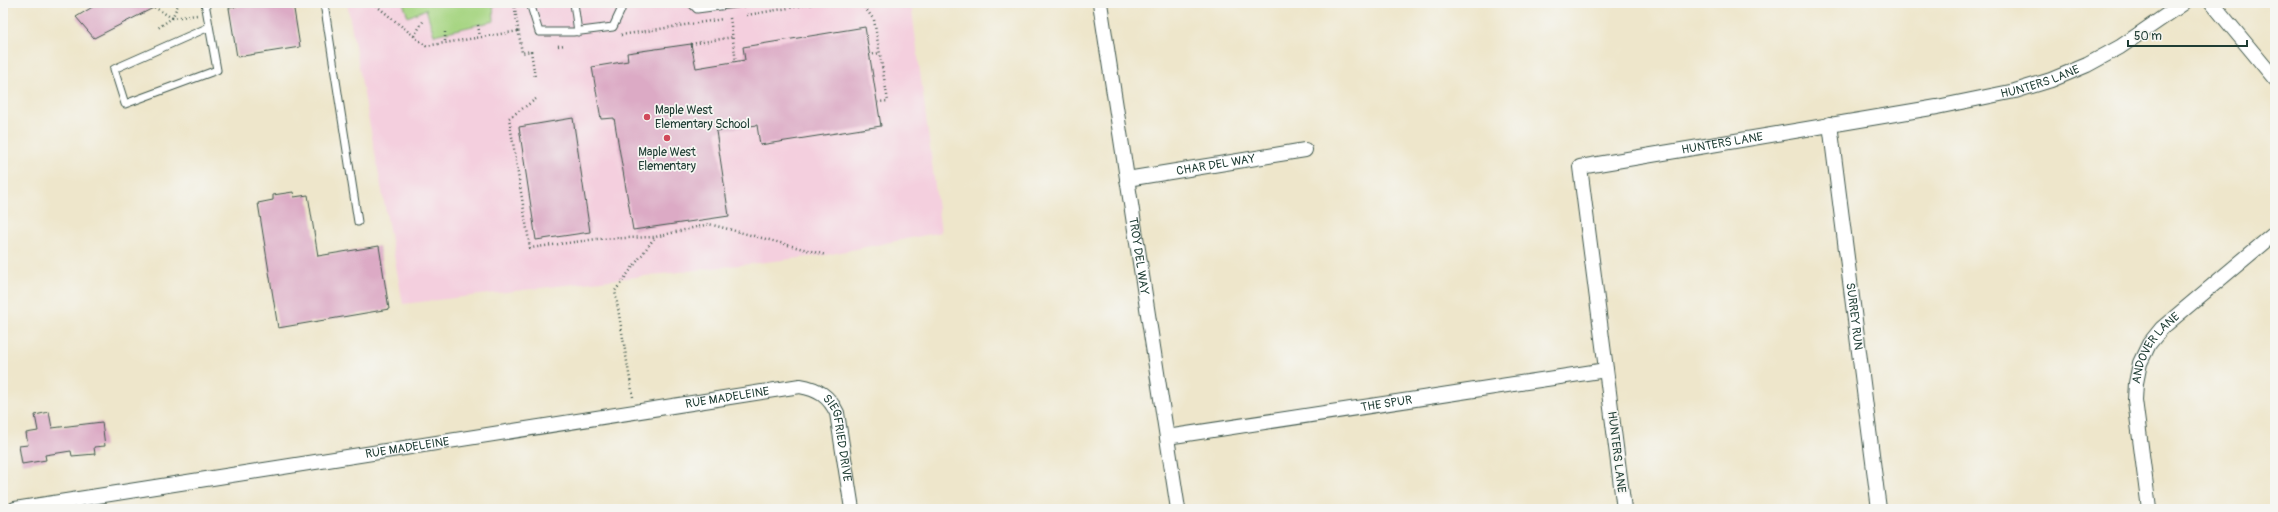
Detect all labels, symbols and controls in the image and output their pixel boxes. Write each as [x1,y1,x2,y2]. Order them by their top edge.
scale bar [2128,22,2247,48]
text: 50 m [2134,29,2162,44]
street label: HUNTERS LANE [1999,62,2082,102]
place label: Maple West Elementary School [655,103,750,132]
marker: Maple West Elementary School [642,112,652,122]
street label: HUNTERS LANE [1681,129,1764,158]
marker: Maple West Elementary [662,133,672,143]
place label: Maple West Elementary [638,145,696,174]
street label: CHAR DEL WAY [1175,151,1257,179]
street label: TROY DEL WAY [1125,216,1152,296]
street label: SURREY RUN [1842,282,1866,351]
street label: ANDOVER LANE [2129,309,2183,385]
street label: RUE MADELEINE [684,384,770,412]
street label: SIEGFRIED DRIVE [819,391,855,483]
street label: THE SPUR [1360,393,1413,415]
street label: HUNTERS LANE [1604,410,1629,494]
street label: RUE MADELEINE [364,434,450,462]

